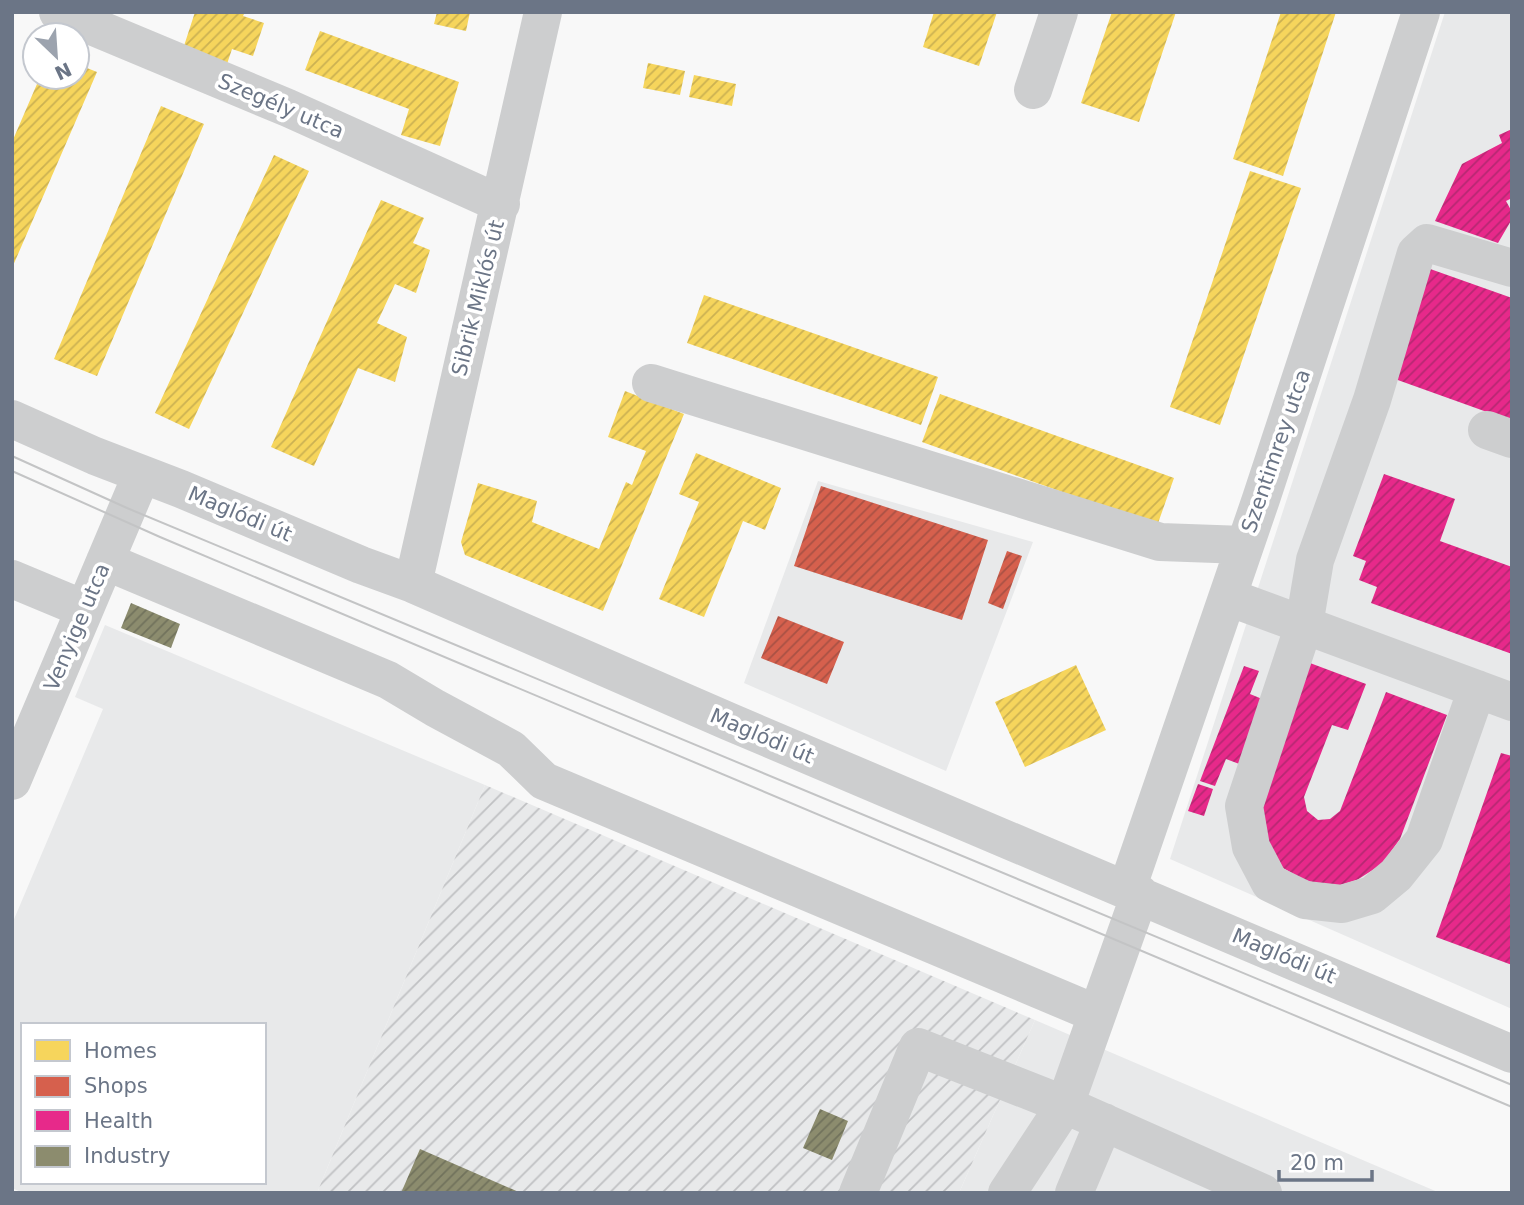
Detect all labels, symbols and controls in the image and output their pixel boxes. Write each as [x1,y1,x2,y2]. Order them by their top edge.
north arrow [21,21,91,91]
text: N [51,58,75,85]
street label: Szegély utca [214,69,348,143]
street label: Sibrik Miklós út [447,218,509,378]
street label: Szentimrey utca [1237,366,1315,536]
street label: Maglódi út [185,481,295,547]
street label: Venyige utca [39,560,115,694]
street label: Maglódi út [707,703,817,769]
street label: Maglódi út [1229,923,1339,989]
legend [21,1023,266,1184]
text: Homes [84,1039,157,1063]
text: Shops [84,1074,148,1098]
text: Health [84,1109,153,1133]
scale bar [1279,1138,1372,1182]
text: Industry [84,1144,170,1168]
text: 20 m [1290,1151,1344,1175]

